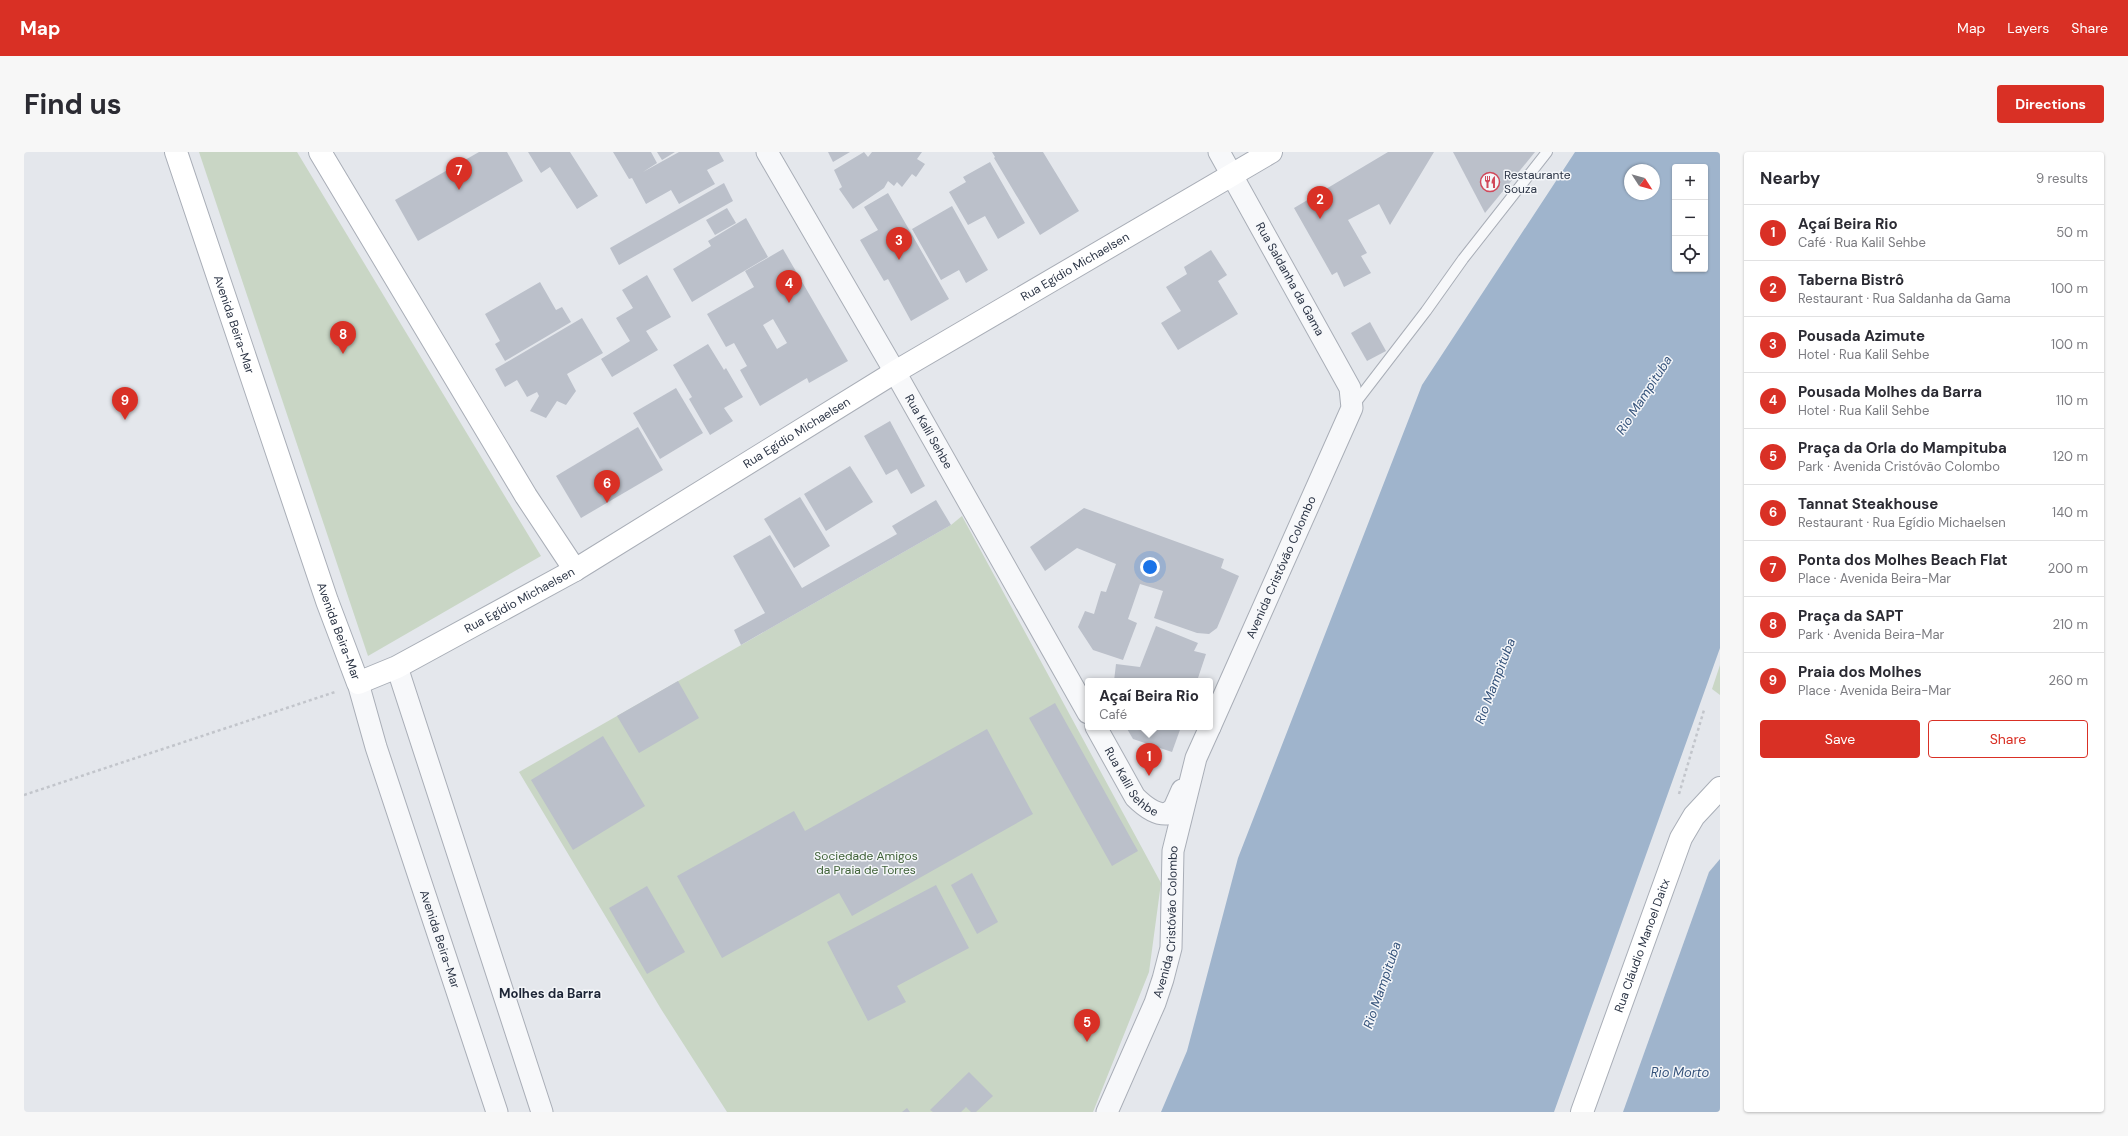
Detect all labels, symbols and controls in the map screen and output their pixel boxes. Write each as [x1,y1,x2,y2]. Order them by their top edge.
text: Map [20,16,60,41]
text: Map [1957,19,1985,37]
text: Layers [2007,19,2049,37]
text: Share [2071,19,2108,37]
button: Directions [1997,85,2104,123]
text: Find us [24,86,122,123]
pin: 7 [446,157,472,190]
north arrow [1624,164,1660,200]
map controls [1672,164,1708,272]
button: + [1672,164,1708,200]
place label: Restaurante Souza [1504,167,1571,197]
text: Nearby [1760,167,1820,189]
text: 9 results [2036,170,2088,187]
restaurant icon: Restaurante Souza [1479,171,1501,193]
pin: 2 [1307,186,1333,219]
button: − [1672,200,1708,236]
text: Açaí Beira Rio [1798,214,1898,234]
street label: Rua Saldanha da Gama [1252,219,1328,339]
text: 1 [1771,224,1775,241]
text: 50 m [2056,224,2088,241]
pin: 3 [886,227,912,260]
street label: Rua Egídio Michaelsen [1018,229,1132,305]
text: Café · Rua Kalil Sehbe [1798,234,1926,251]
button: locate [1672,236,1708,272]
pin: 4 [776,270,802,303]
text: Taberna Bistrô [1798,270,1904,290]
street label: Avenida Beira-Mar [210,273,258,376]
text: 2 [1769,280,1777,297]
text: 100 m [2051,280,2088,297]
text: Restaurant · Rua Saldanha da Gama [1798,290,2011,307]
pin: 8 [330,321,356,354]
text: Pousada Azimute [1798,326,1925,346]
text: 3 [1769,336,1777,353]
text: 100 m [2051,336,2088,353]
text: Hotel · Rua Kalil Sehbe [1798,346,1929,363]
water label: Rio Mampituba [1612,352,1676,438]
text: Pousada Molhes da Barra [1798,382,1982,402]
pin: 9 [112,387,138,420]
street label: Rua Kalil Sehbe [901,391,956,472]
text: 4 [1769,392,1777,409]
text: 110 m [2056,392,2088,409]
street label: Rua Egídio Michaelsen [740,394,853,472]
text: Hotel · Rua Kalil Sehbe [1798,402,1929,419]
text: Praça da Orla do Mampituba [1798,438,2007,458]
text: 5 [1769,448,1777,465]
text: 120 m [2053,448,2088,465]
text: Park · Avenida Cristóvão Colombo [1798,458,2000,475]
pin: 6 [594,470,620,503]
street label: Avenida Cristóvão Colombo [1243,493,1320,641]
text: Tannat Steakhouse [1798,494,1938,514]
text: 6 [1769,504,1777,521]
text: 140 m [2052,504,2088,521]
text: Restaurant · Rua Egídio Michaelsen [1798,514,2006,531]
text: Ponta dos Molhes Beach Flat [1798,550,2008,570]
your location [1140,557,1160,577]
text: 7 [1770,560,1776,577]
text: 200 m [2048,560,2088,577]
street label: Rua Egídio Michaelsen [462,564,578,637]
text: Place · Avenida Beira-Mar [1798,570,1951,587]
street label: Avenida Beira-Mar [313,580,364,683]
text: Praça da SAPT [1798,606,1904,626]
text: 8 [1769,616,1777,633]
text: 210 m [2053,616,2088,633]
text: Park · Avenida Beira-Mar [1798,626,1944,643]
water label: Rio Mampituba [1471,636,1519,726]
text: Praia dos Molhes [1798,662,1922,682]
text: 9 [1769,672,1777,689]
text: 260 m [2048,672,2088,689]
popup [1085,678,1213,730]
text: Place · Avenida Beira-Mar [1798,682,1951,699]
text: Açaí Beira Rio [1099,686,1199,706]
text: Café [1099,706,1127,723]
button: Save [1760,720,1920,758]
button: Share [1928,720,2088,758]
pin: 1 [1136,743,1162,776]
street label: Rua Kalil Sehbe [1101,744,1161,820]
street label: Avenida Cristóvão Colombo [1149,844,1182,1000]
park label: Sociedade Amigos da Praia de Torres [814,848,918,878]
street label: Rua Cláudio Manoel Daitx [1611,876,1674,1015]
street label: Avenida Beira-Mar [416,888,464,991]
water label: Rio Mampituba [1359,939,1405,1031]
district label: Molhes da Barra [499,985,601,1002]
pin: 5 [1074,1009,1100,1042]
water label: Rio Morto [1651,1064,1709,1081]

